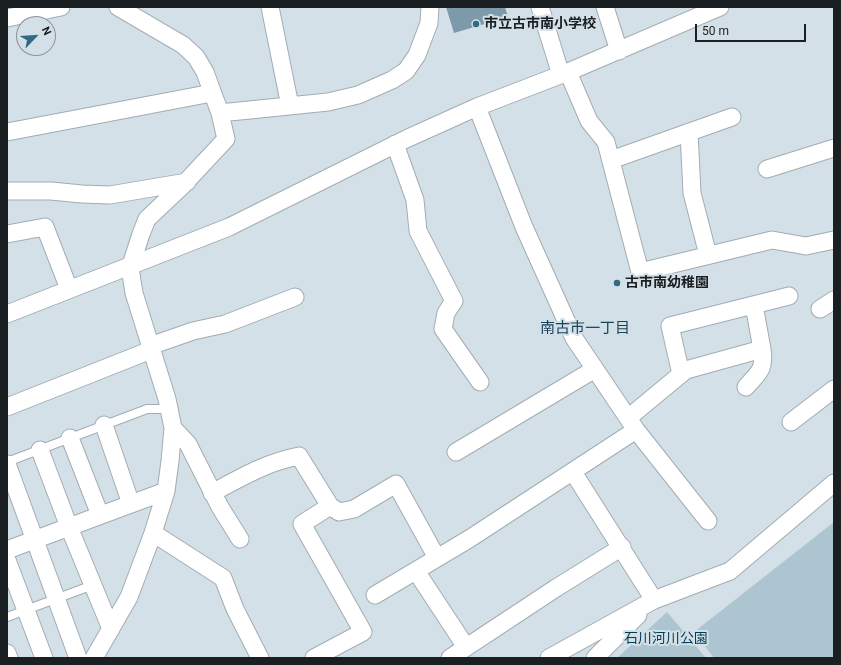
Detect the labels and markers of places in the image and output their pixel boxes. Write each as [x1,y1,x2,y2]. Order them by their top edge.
place label: 市立古市南小学校 [484,16,596,32]
marker: 市立古市南小学校 [471,19,481,29]
place label: 古市南幼稚園 [625,275,709,291]
marker: 古市南幼稚園 [612,278,622,288]

